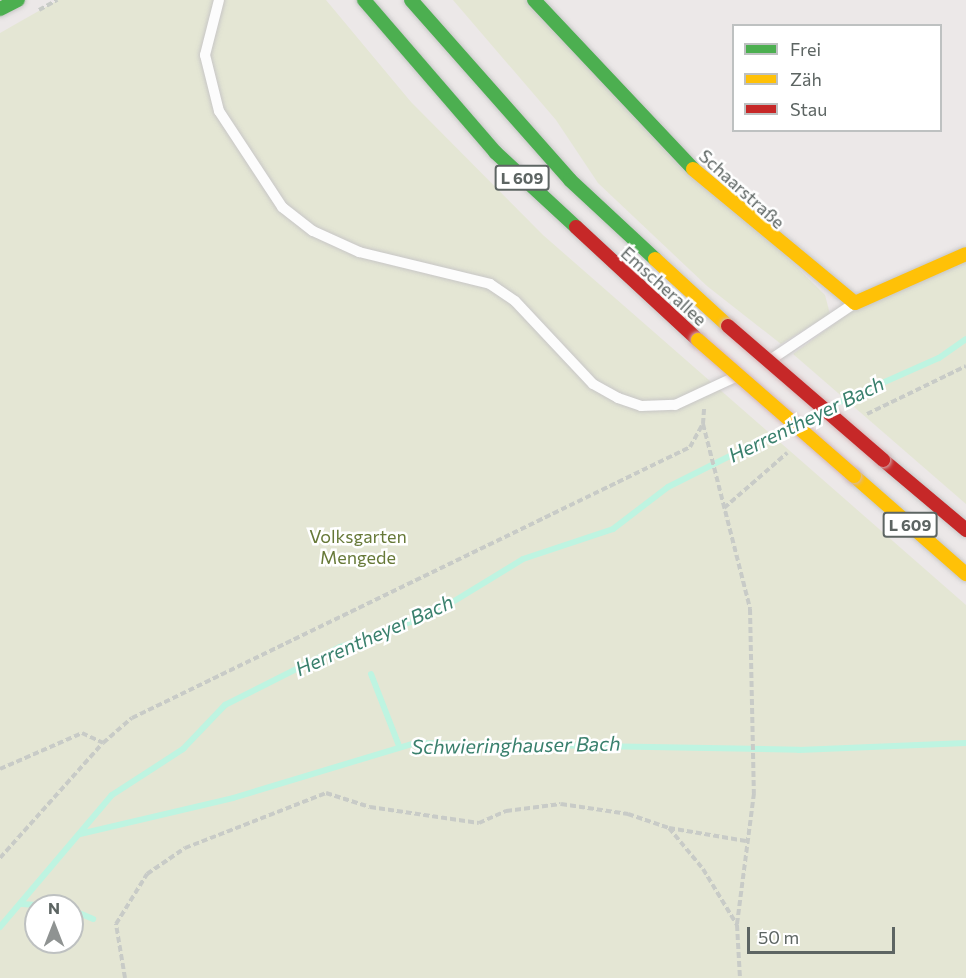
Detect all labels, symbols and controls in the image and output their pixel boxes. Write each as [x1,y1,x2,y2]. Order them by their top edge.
legend [732,24,942,132]
text: Frei [790,38,821,60]
text: Zäh [790,68,822,90]
text: Stau [790,98,827,120]
street label: Schaarstraße [695,145,789,233]
road number: L 609 [494,165,550,191]
street label: Emscherallee [617,242,711,330]
water label: Herrentheyer Bach [724,371,888,467]
road number: L 609 [882,512,938,538]
park label: Volksgarten Mengede [309,526,407,568]
water label: Herrentheyer Bach [291,589,457,681]
water label: Schwieringhauser Bach [411,731,621,759]
north arrow [24,894,84,954]
text: N [48,898,60,917]
scale bar [750,915,898,953]
text: 50 m [758,926,799,948]

